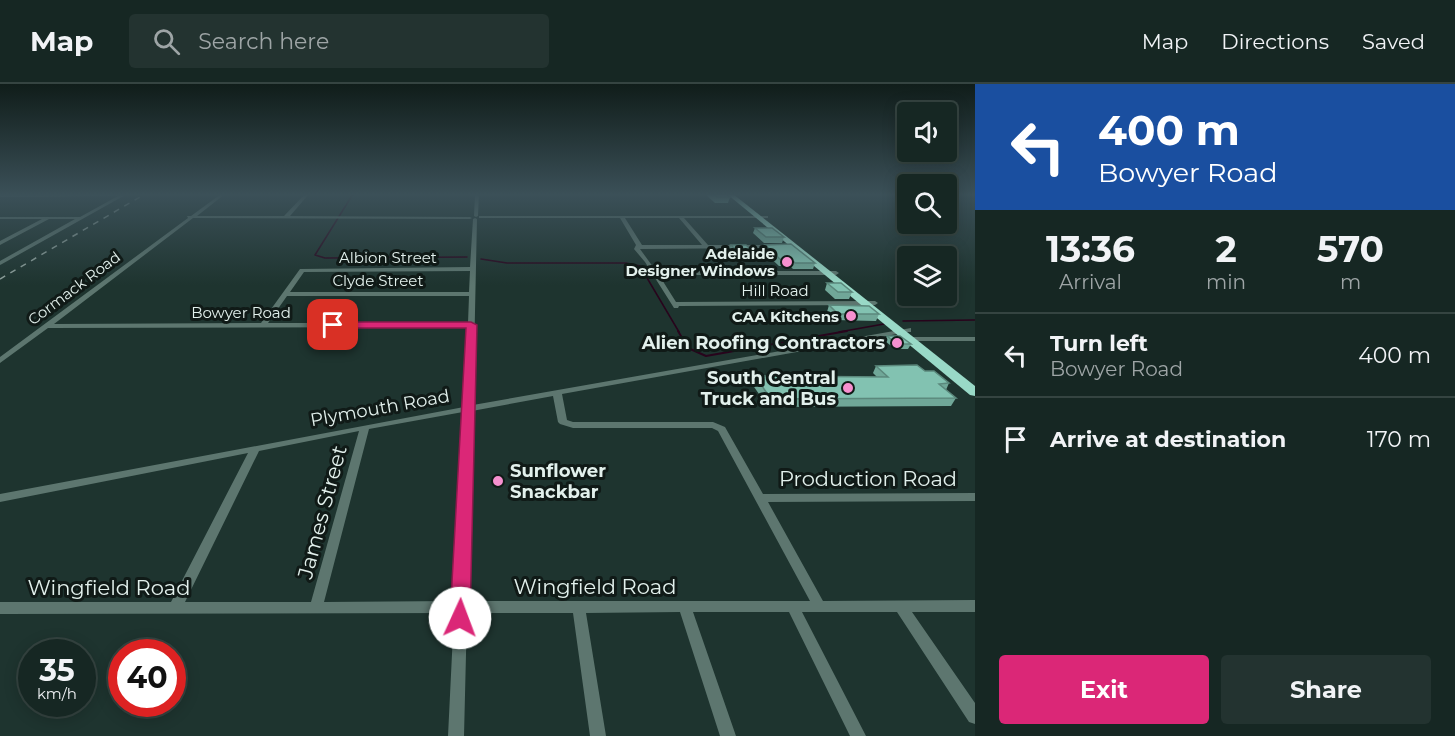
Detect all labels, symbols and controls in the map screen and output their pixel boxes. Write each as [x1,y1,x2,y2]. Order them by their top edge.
search box [129,14,549,68]
text: Map [30,24,93,58]
icon: search [150,25,183,58]
text: Search here [198,28,329,55]
text: Map [1142,29,1188,54]
text: Directions [1221,29,1329,54]
text: Saved [1362,29,1425,54]
map controls [897,102,957,306]
button: sound [897,102,957,162]
text: 400 m [1098,104,1240,156]
icon: left [999,108,1077,186]
text: Bowyer Road [1098,156,1278,189]
button: search [897,174,957,234]
text: 13:36 [1046,227,1135,271]
text: 2 [1215,227,1237,271]
text: 570 [1317,227,1384,271]
place label: Adelaide Designer Windows [625,244,775,280]
button: layers [897,246,957,306]
street label: Cormack Road [24,247,124,329]
street label: Albion Street [339,248,437,267]
marker: Adelaide Designer Windows [780,255,794,269]
text: Arrival [1059,270,1122,294]
text: min [1206,270,1246,294]
text: m [1340,270,1361,294]
street label: Clyde Street [332,271,424,290]
street label: Hill Road [741,281,809,300]
pin [307,299,358,350]
street label: Bowyer Road [191,303,291,322]
place label: CAA Kitchens [732,307,839,326]
icon: arrive [316,308,349,341]
marker: CAA Kitchens [844,309,858,323]
text: Turn left [1050,330,1148,357]
place label: Alien Roofing Contractors [641,332,885,354]
marker: Alien Roofing Contractors [890,336,904,350]
icon: left [999,339,1032,372]
text: 400 m [1358,342,1431,369]
text: Bowyer Road [1050,357,1183,381]
place label: South Central Truck and Bus [701,367,836,410]
marker: South Central Truck and Bus [841,381,855,395]
street label: Plymouth Road [309,385,451,431]
icon: arrive [999,423,1032,456]
text: Arrive at destination [1050,426,1286,453]
text: 170 m [1367,426,1431,453]
street label: James Street [292,443,352,582]
place label: Sunflower Snackbar [510,460,606,503]
street label: Production Road [779,466,957,491]
marker: Sunflower Snackbar [491,474,505,488]
street label: Wingfield Road [514,574,676,599]
street label: Wingfield Road [28,575,190,600]
position arrow [428,586,492,650]
speed limit sign: 40 [108,639,186,717]
text: 35 [39,652,75,689]
button: Exit [999,655,1209,724]
button: Share [1221,655,1431,724]
text: km/h [37,684,77,703]

